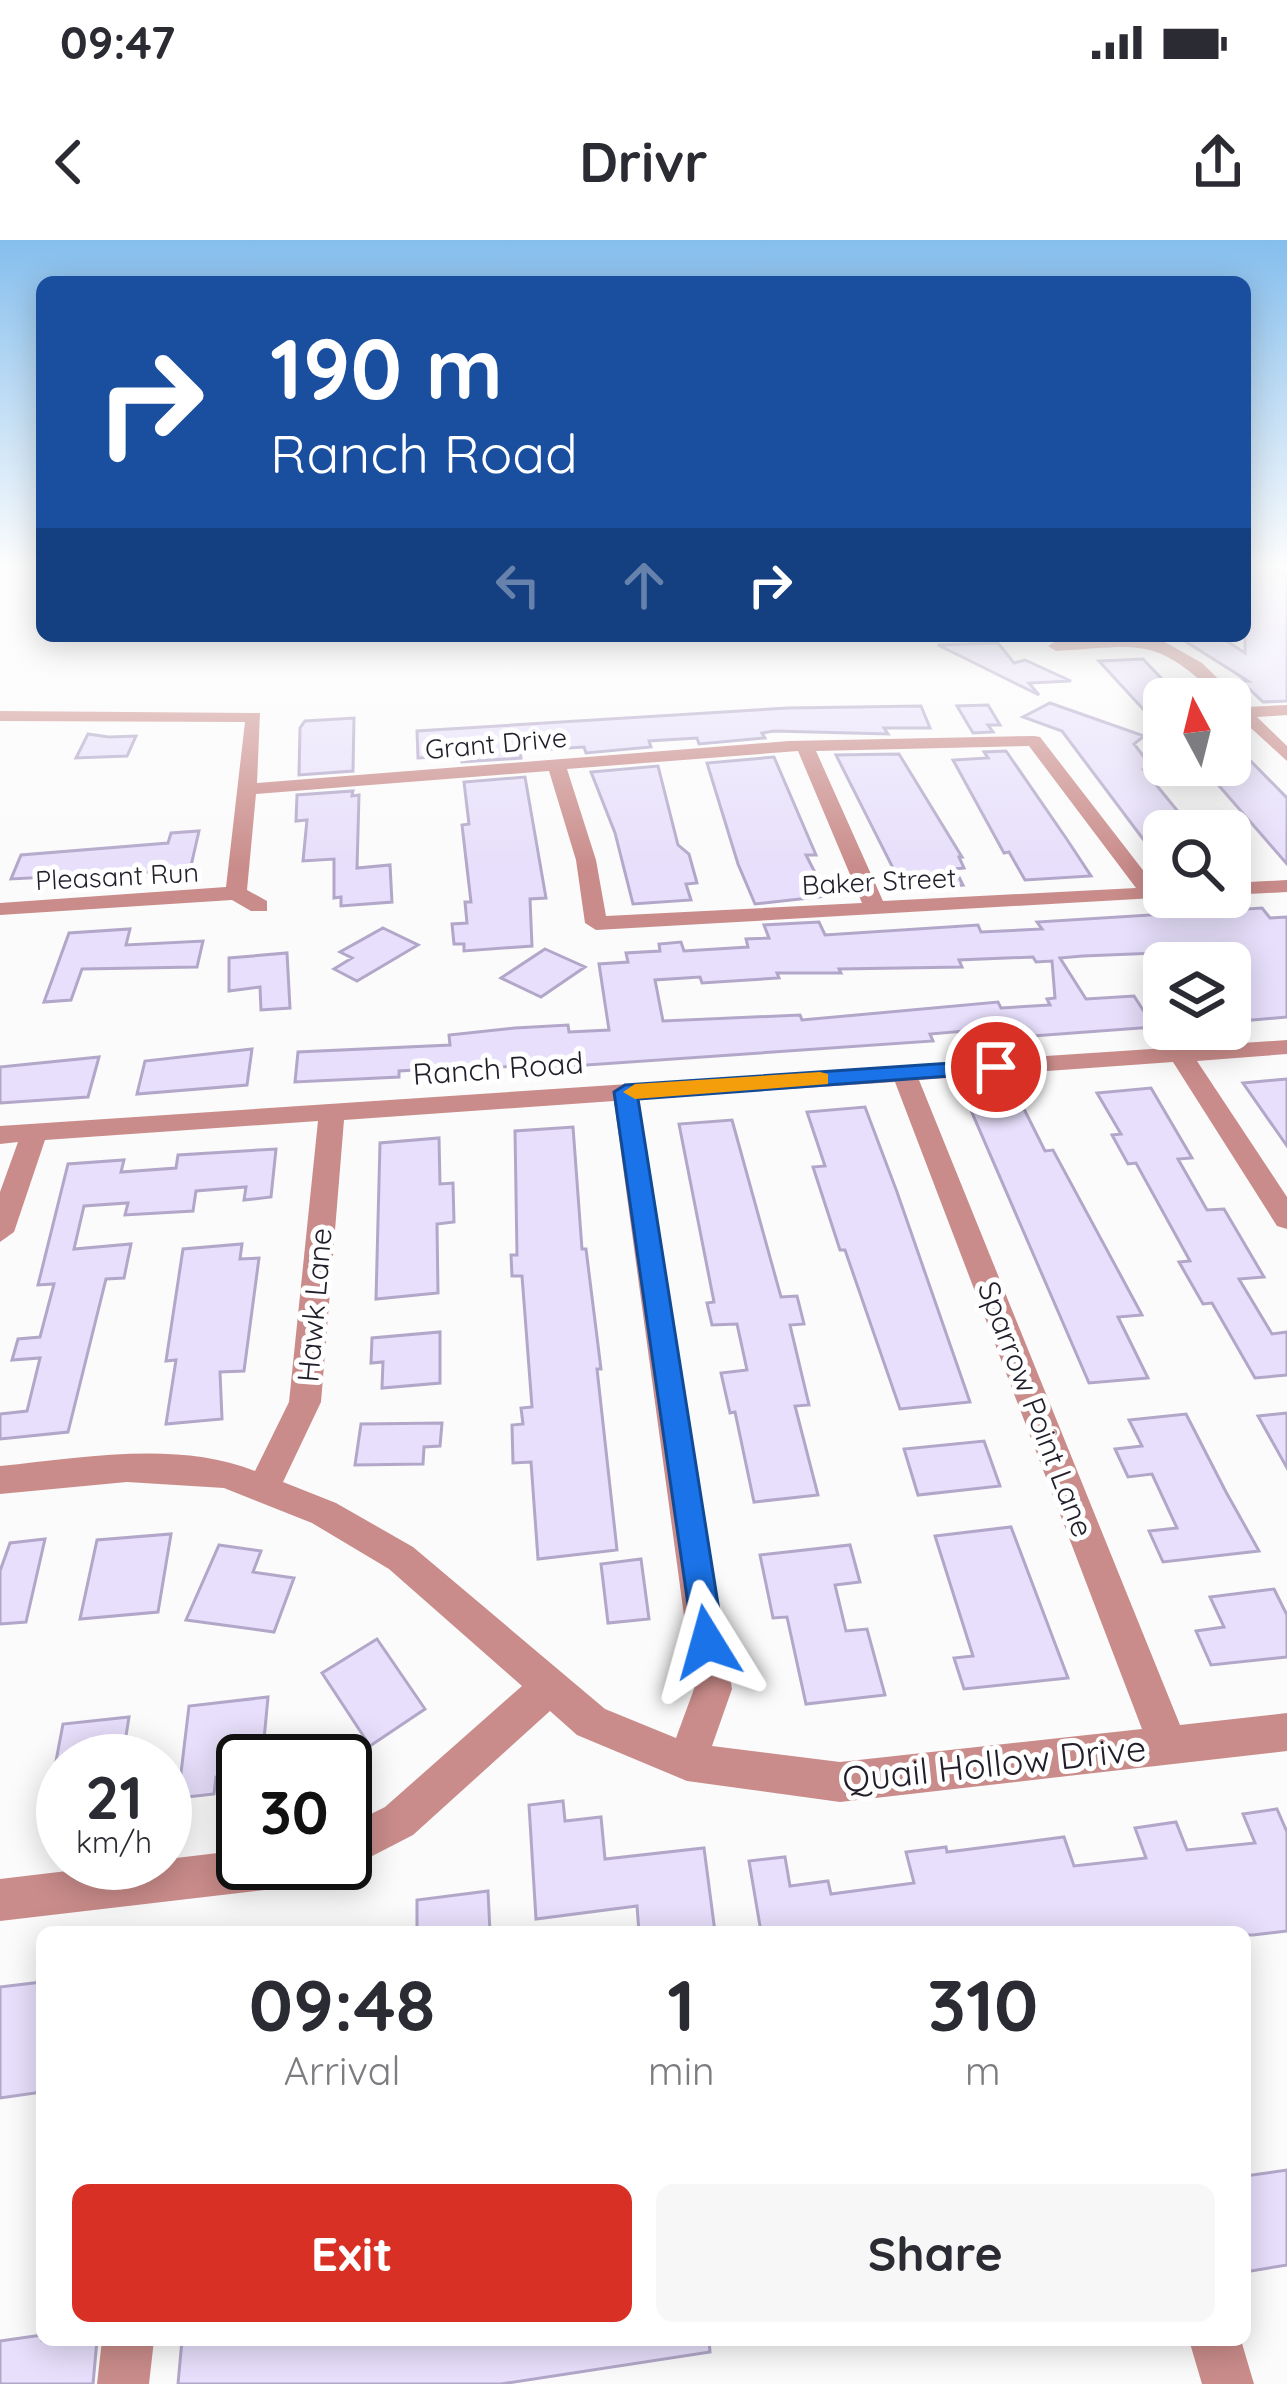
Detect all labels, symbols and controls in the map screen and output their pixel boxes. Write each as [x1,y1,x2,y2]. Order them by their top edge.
text: 09:47 [60,14,175,70]
text: Drivr [579,128,708,196]
icon: back [36,129,102,195]
icon: share [1185,129,1251,195]
text: 190 m [270,315,503,420]
icon: right [72,324,228,480]
text: Ranch Road [270,419,578,487]
icon: left [485,552,551,618]
icon: ahead [611,552,677,618]
icon: right [737,552,803,618]
north arrow [1143,678,1251,786]
map controls [1143,678,1251,1050]
street label: Grant Drive [424,720,568,766]
button: search [1143,810,1251,918]
street label: Pleasant Run [34,855,200,897]
street label: Baker Street [801,860,957,902]
button: layers [1143,942,1251,1050]
pin [945,1016,1047,1118]
icon: arrive [963,1034,1029,1100]
street label: Ranch Road [411,1043,585,1093]
street label: Hawk Lane [288,1226,340,1384]
street label: Sparrow Point Lane [970,1276,1102,1542]
position arrow [644,1579,770,1705]
street label: Quail Hollow Drive [840,1725,1148,1801]
speed limit sign: 30 [216,1734,372,1890]
text: 21 [85,1759,143,1834]
text: km/h [76,1823,152,1861]
text: 09:48 [249,1959,435,2049]
text: 1 [667,1959,695,2049]
text: 310 [927,1959,1038,2049]
text: Arrival [284,2046,400,2095]
text: min [648,2046,715,2095]
text: m [965,2046,1001,2095]
button: Exit [72,2184,632,2322]
button: Share [656,2184,1215,2322]

